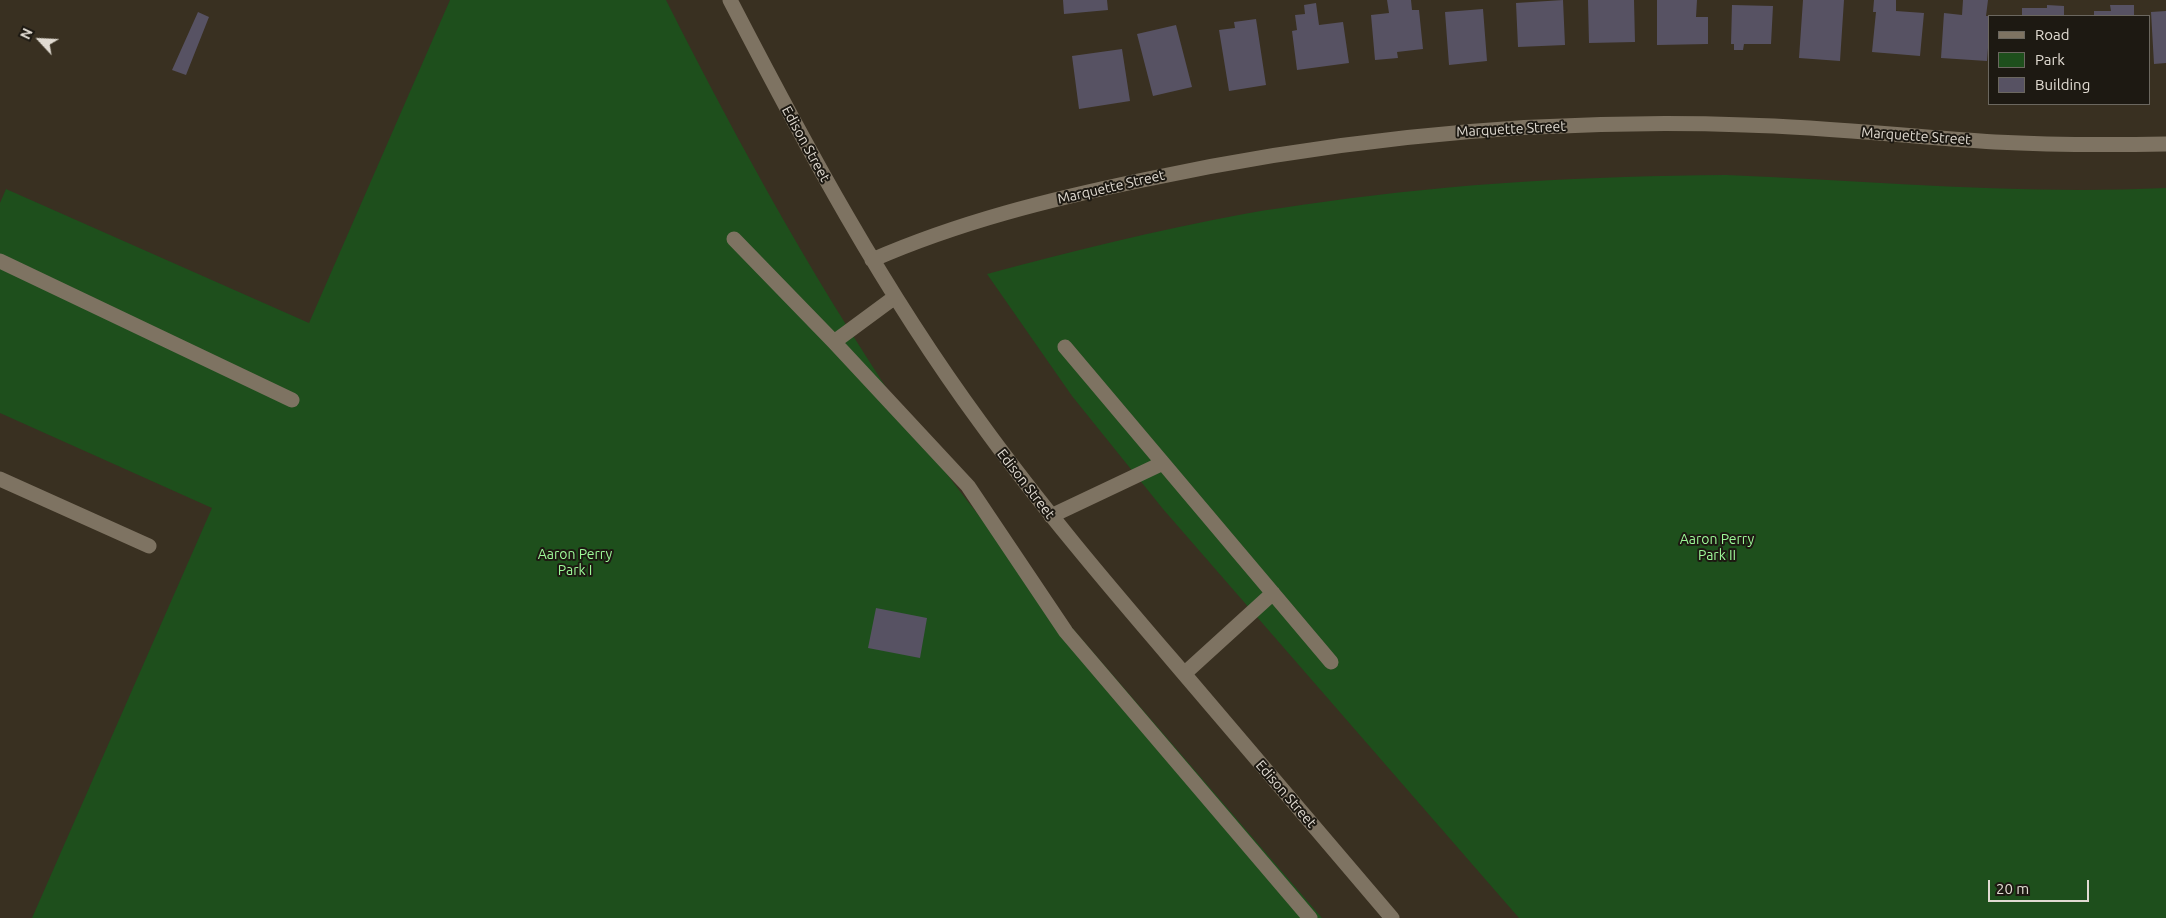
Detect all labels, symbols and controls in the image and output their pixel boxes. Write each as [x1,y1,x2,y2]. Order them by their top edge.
north arrow [15,15,65,65]
legend [1988,15,2151,105]
text: N [17,26,36,42]
text: Road [2035,26,2070,43]
text: Park [2035,51,2065,68]
text: Building [2035,76,2090,93]
street label: Edison Street [778,103,834,185]
street label: Marquette Street [1456,118,1566,140]
street label: Marquette Street [1861,124,1971,148]
street label: Marquette Street [1056,166,1166,208]
street label: Edison Street [994,446,1058,522]
park label: Aaron Perry Park II [1680,531,1754,564]
park label: Aaron Perry Park I [538,546,612,578]
street label: Edison Street [1252,757,1320,831]
scale bar [1991,870,2092,902]
text: 20 m [1996,880,2029,897]

